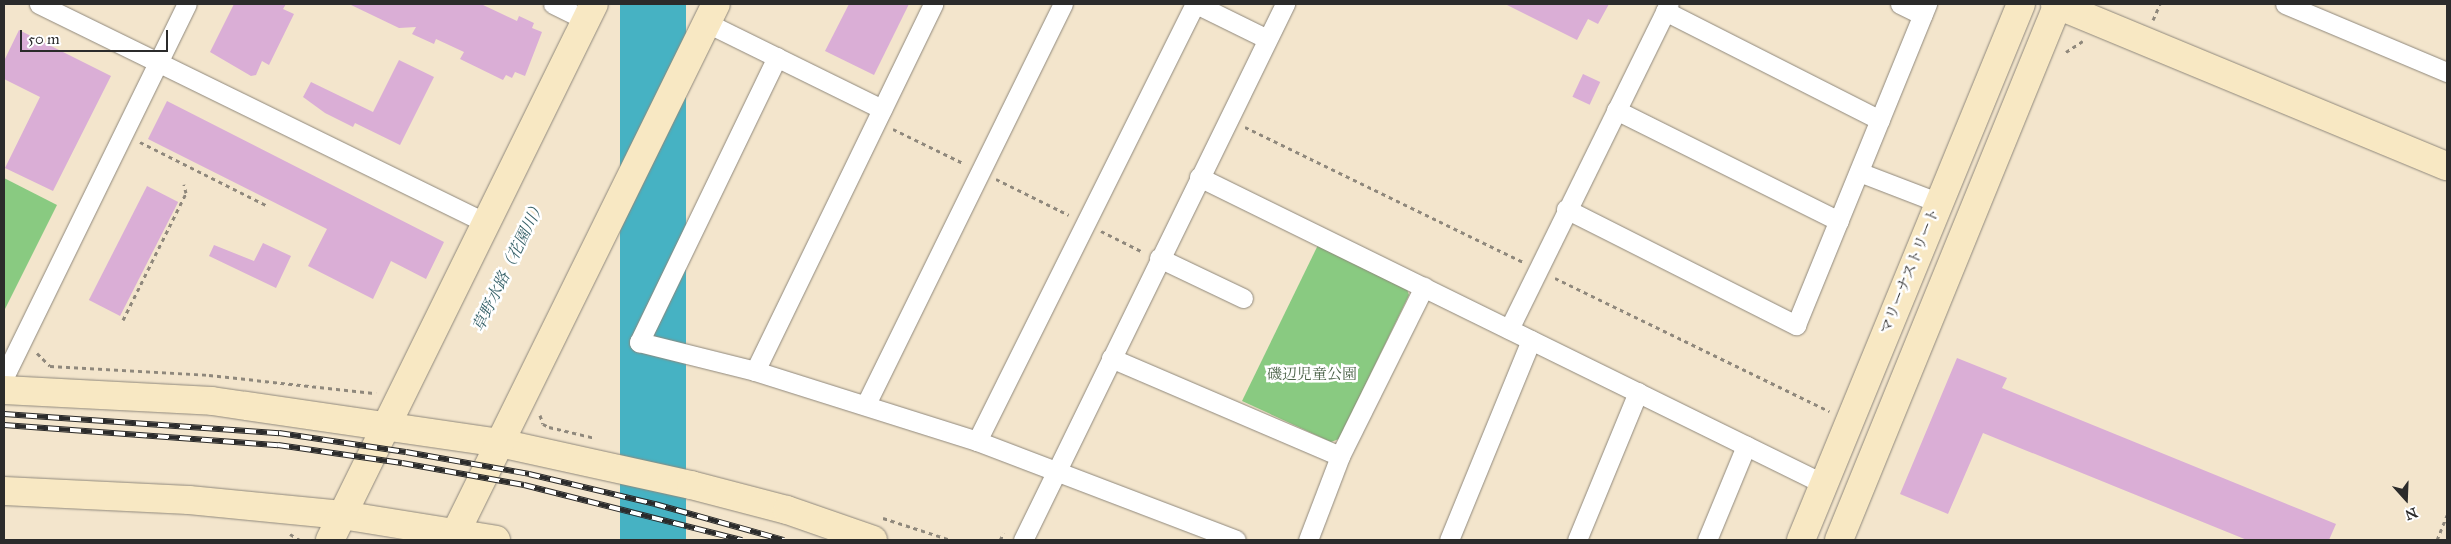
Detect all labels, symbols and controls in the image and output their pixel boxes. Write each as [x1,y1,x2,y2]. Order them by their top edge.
scale bar [22,20,170,52]
text: 50 m [28,30,60,48]
water label: 草野水路（花園川） [469,197,549,335]
street label: マリーナストリート [1876,205,1944,337]
park label: 磯辺児童公園 [1267,366,1357,384]
north arrow [2381,474,2431,524]
text: N [2403,504,2420,524]

